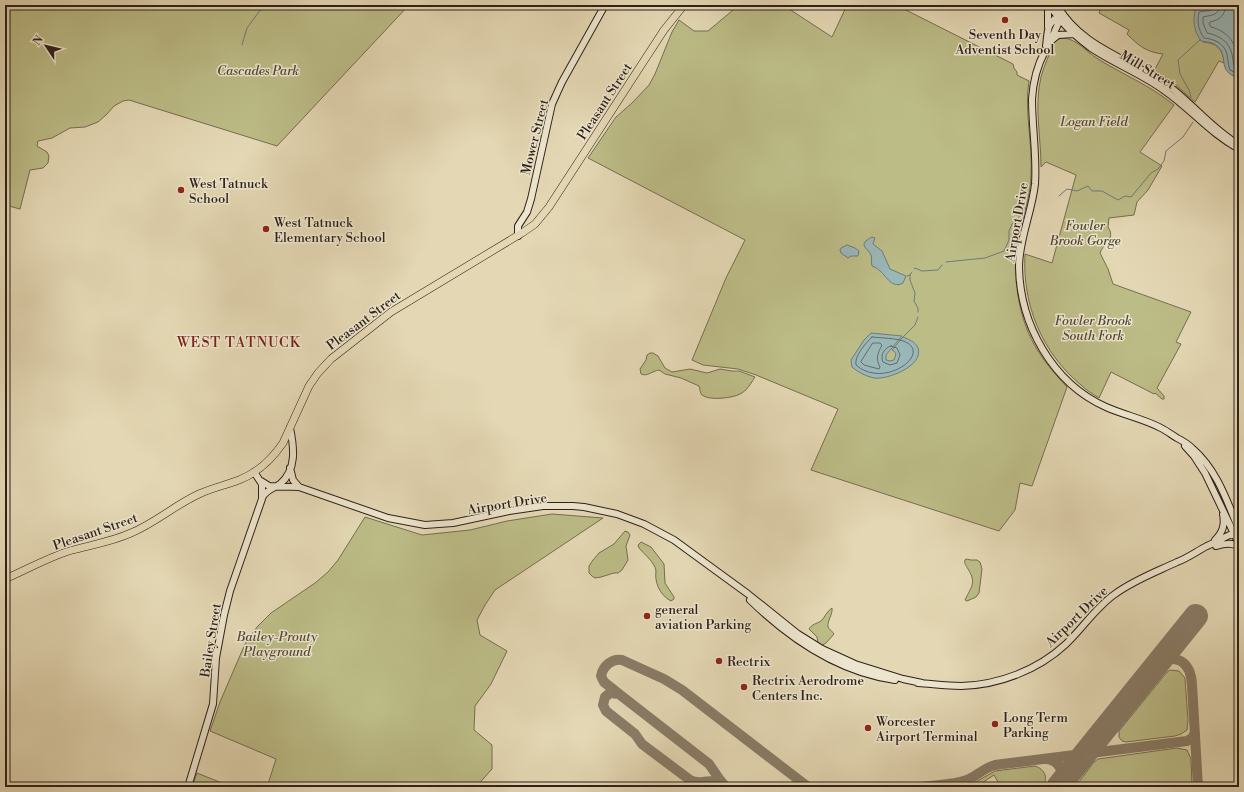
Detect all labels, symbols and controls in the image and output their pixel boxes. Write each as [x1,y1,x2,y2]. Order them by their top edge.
marker: Seventh Day Adventist School [1000,15,1010,25]
north arrow [26,26,66,66]
place label: Seventh Day Adventist School [955,27,1055,58]
text: N [30,33,47,48]
street label: Mill Street [1117,47,1178,93]
street label: Pleasant Street [574,60,636,143]
park label: Cascades Park [217,63,299,79]
street label: Mower Street [518,97,552,177]
park label: Logan Field [1059,114,1129,130]
place label: West Tatnuck School [188,176,269,207]
street label: Airport Drive [1002,181,1032,264]
marker: West Tatnuck School [176,185,186,195]
place label: West Tatnuck Elementary School [273,215,386,246]
park label: Fowler Brook Gorge [1048,218,1121,249]
marker: West Tatnuck Elementary School [261,224,271,234]
street label: Pleasant Street [323,288,404,354]
park label: Fowler Brook South Fork [1054,313,1132,344]
district label: WEST TATNUCK [176,334,301,352]
street label: Airport Drive [465,490,549,518]
street label: Pleasant Street [51,510,140,554]
street label: Airport Drive [1042,583,1111,651]
street label: Bailey Street [197,602,225,679]
place label: general aviation Parking [655,602,752,633]
marker: general aviation Parking [642,611,652,621]
park label: Bailey-Prouty Playground [236,629,318,660]
place label: Rectrix [727,654,771,670]
marker: Rectrix [714,656,724,666]
place label: Rectrix Aerodrome Centers Inc. [752,673,865,704]
marker: Rectrix Aerodrome Centers Inc. [739,682,749,692]
place label: Long Term Parking [1003,710,1068,741]
place label: Worcester Airport Terminal [875,714,978,745]
marker: Long Term Parking [990,719,1000,729]
marker: Worcester Airport Terminal [863,723,873,733]

